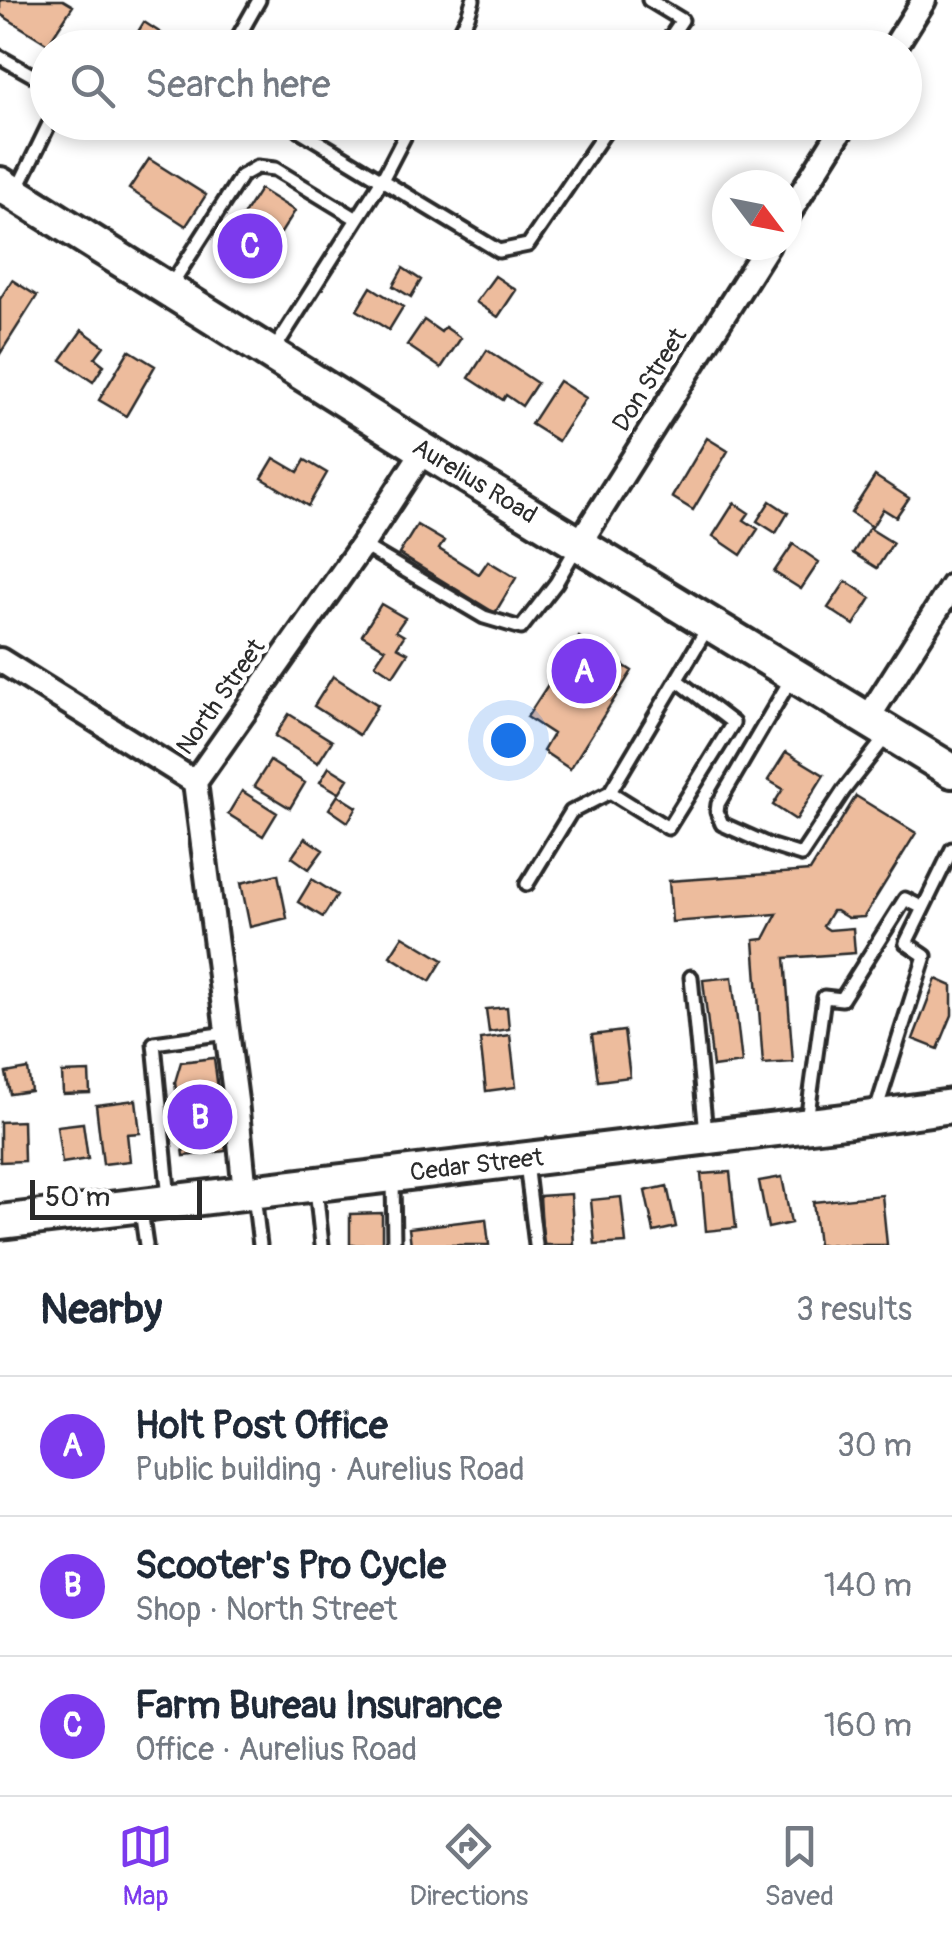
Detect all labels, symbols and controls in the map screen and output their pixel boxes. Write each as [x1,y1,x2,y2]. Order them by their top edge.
search box [30,30,922,140]
icon: search [65,58,120,113]
text: Search here [145,61,331,109]
north arrow [712,170,802,260]
pin: C [218,208,282,284]
street label: Don Street [606,322,694,437]
street label: Aurelius Road [407,431,543,531]
street label: North Street [170,632,273,761]
pin: A [552,634,616,708]
your location [483,715,534,766]
pin: B [168,1080,232,1154]
street label: Cedar Street [408,1142,546,1188]
scale bar [30,1175,202,1220]
text: 50 m [45,1180,110,1215]
text: Nearby [40,1284,162,1336]
text: 3 results [796,1290,912,1330]
text: Holt Post Office [135,1402,388,1450]
text: A [62,1426,83,1466]
text: 30 m [837,1426,912,1466]
text: Public building · Aurelius Road [135,1450,525,1490]
text: Scooter's Pro Cycle [135,1542,446,1590]
text: B [63,1566,82,1606]
text: 140 m [824,1566,912,1606]
text: Shop · North Street [135,1590,397,1630]
text: Farm Bureau Insurance [135,1682,502,1730]
text: C [63,1706,82,1746]
text: 160 m [824,1706,912,1746]
text: Office · Aurelius Road [135,1730,417,1770]
tab: Map [118,1819,173,1914]
tab: Directions [409,1819,528,1914]
tab: Saved [764,1819,834,1914]

